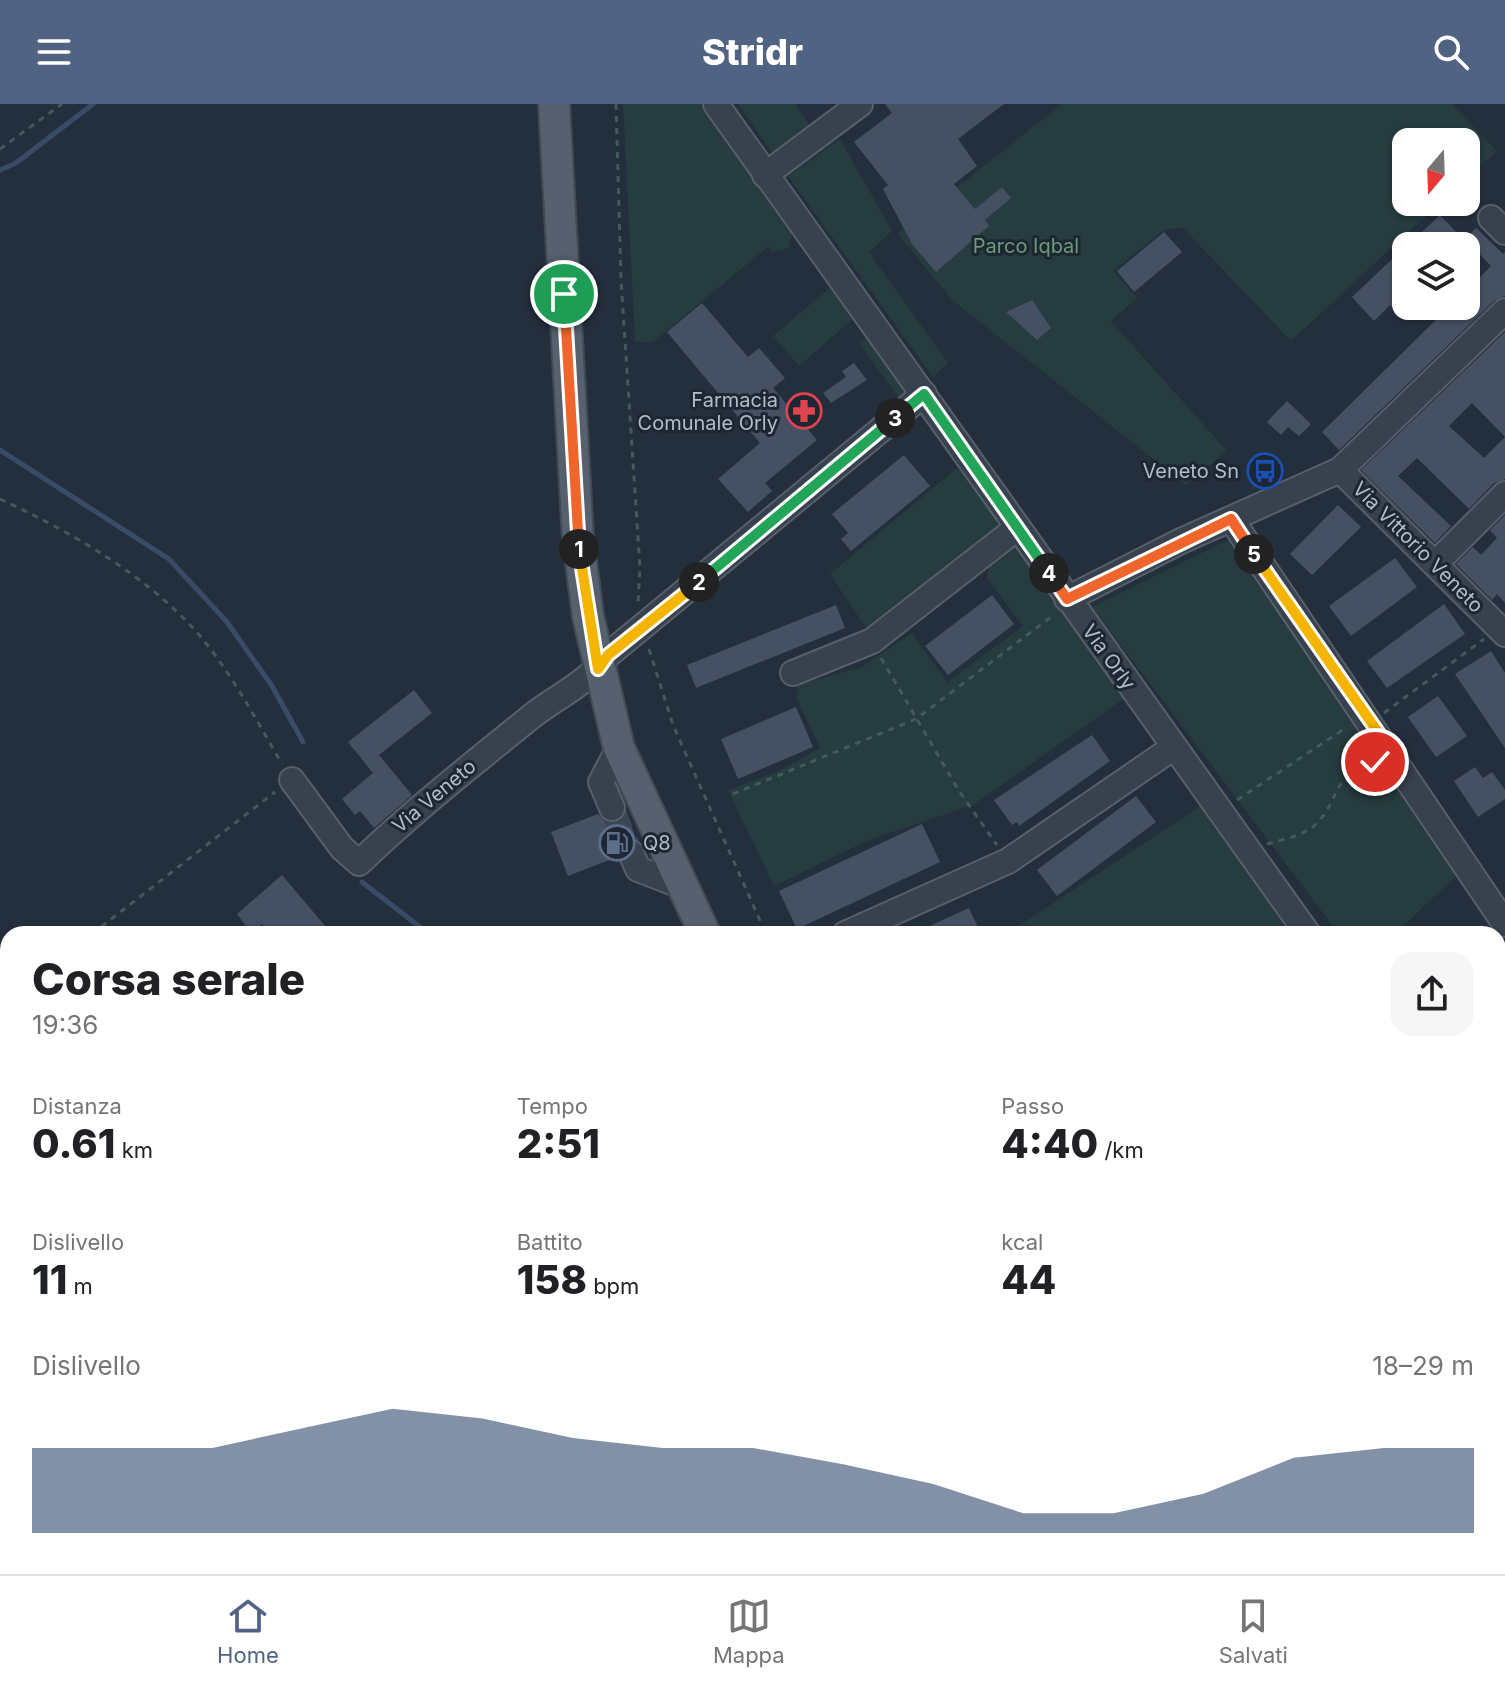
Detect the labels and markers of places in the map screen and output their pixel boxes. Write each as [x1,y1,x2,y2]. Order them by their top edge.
pin [530,260,598,328]
place label: Farmacia Comunale Orly [638,388,778,435]
pharmacy icon: Farmacia Comunale Orly [785,392,823,430]
pin: 3 [875,398,915,438]
bus stop icon: Veneto Sn [1246,452,1284,490]
place label: Veneto Sn [1142,459,1239,483]
pin: 1 [559,529,599,569]
pin: 5 [1234,534,1274,574]
pin: 4 [1029,553,1069,593]
pin: 2 [679,562,719,602]
pin [1341,728,1409,796]
fuel station icon: Q8 [598,824,636,862]
place label: Q8 [643,831,671,855]

